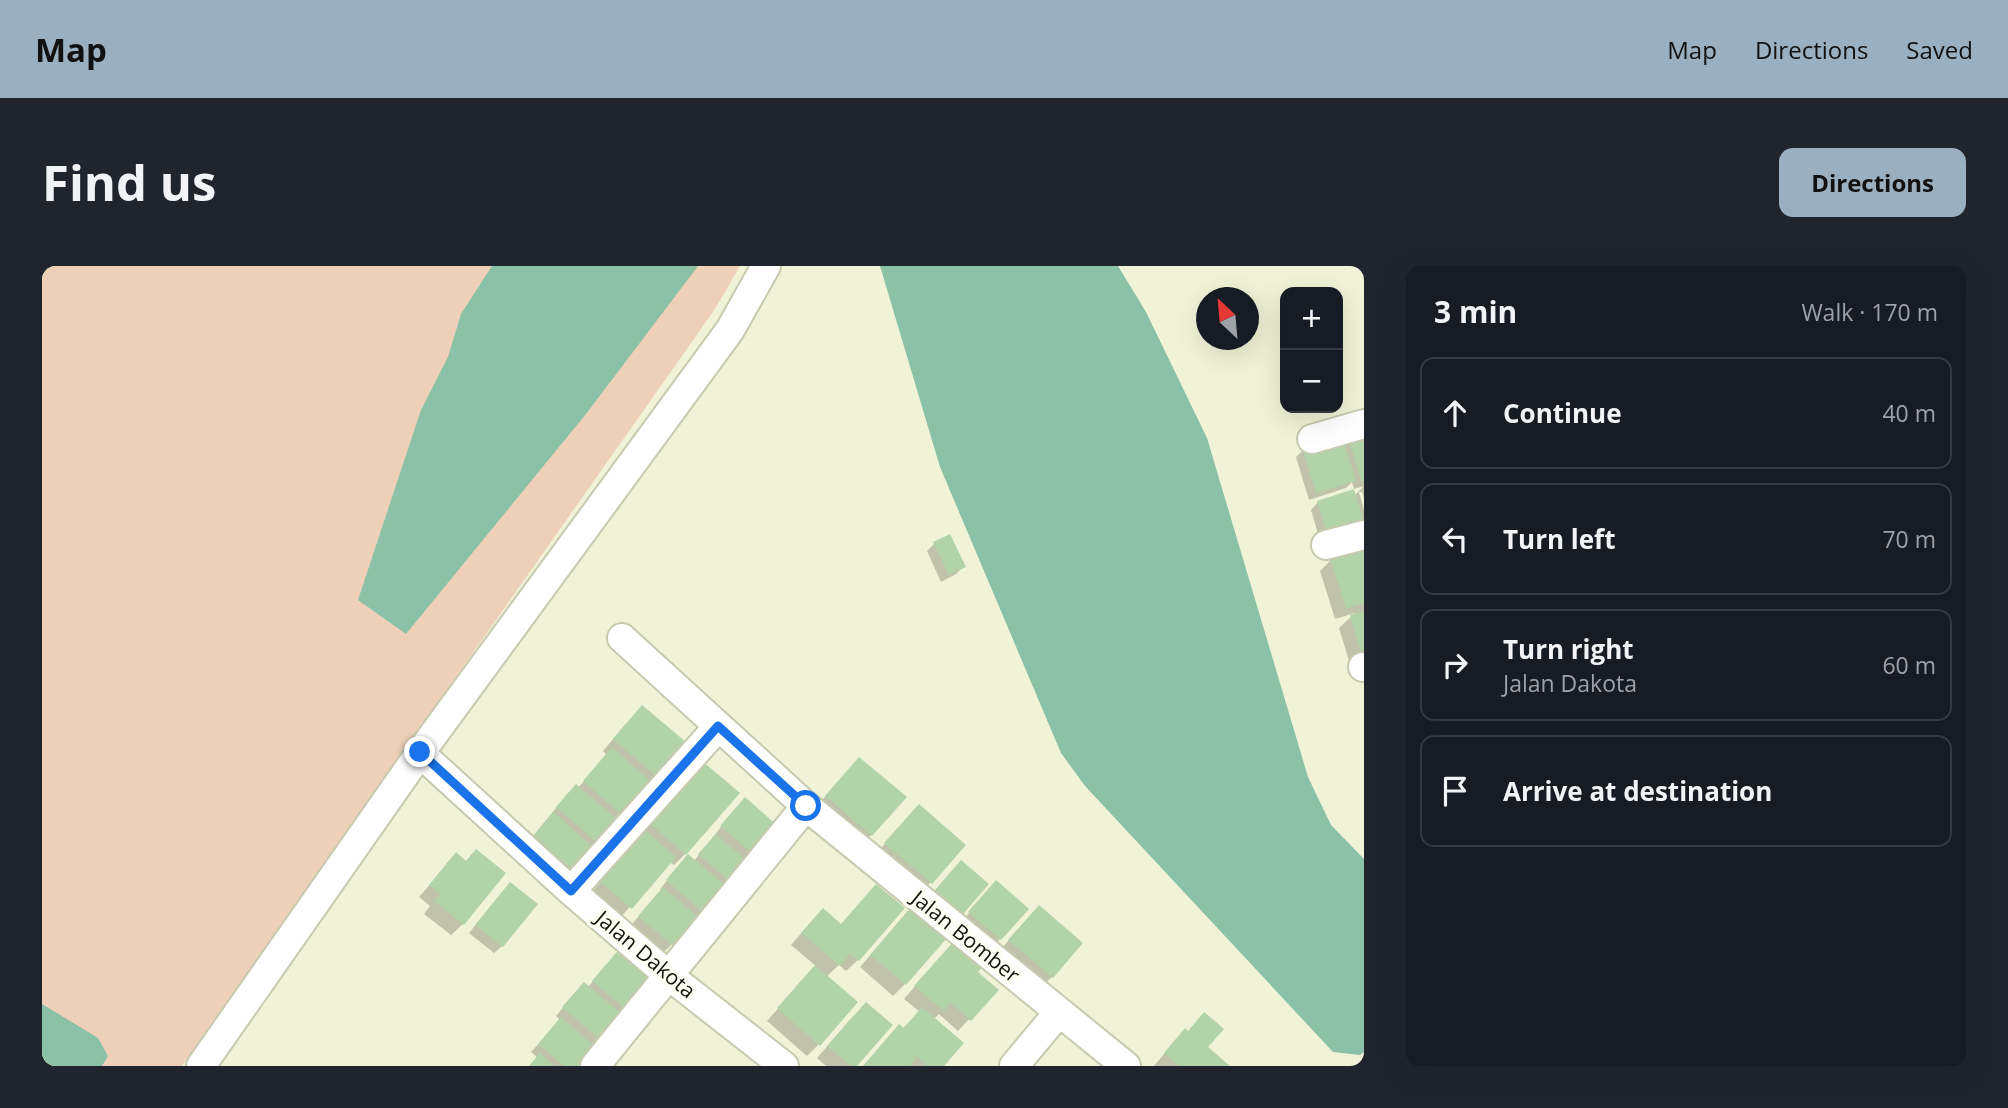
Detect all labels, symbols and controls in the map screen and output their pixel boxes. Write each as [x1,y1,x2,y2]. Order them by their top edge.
text: Map [35,27,107,72]
text: Map [1667,33,1717,66]
text: Directions [1755,33,1868,66]
text: Saved [1906,33,1973,66]
button: Directions [1779,148,1966,217]
text: Find us [42,149,216,215]
north arrow [1196,287,1259,350]
map controls [1280,287,1343,413]
button: + [1280,287,1343,350]
text: 3 min [1434,291,1517,332]
text: Walk · 170 m [1801,296,1938,328]
button: − [1280,350,1343,413]
icon: ahead [1436,394,1474,432]
text: Continue [1503,395,1622,431]
text: 40 m [1882,397,1936,429]
icon: left [1436,520,1474,558]
text: Turn left [1503,521,1615,557]
text: 70 m [1882,523,1936,555]
text: Turn right [1503,631,1634,667]
icon: right [1436,646,1474,684]
text: 60 m [1882,649,1936,681]
text: Jalan Dakota [1503,667,1637,699]
route end [404,736,435,767]
icon: arrive [1436,772,1474,810]
text: Arrive at destination [1503,773,1772,809]
route start [790,790,821,821]
street label: Jalan Bomber [905,882,1026,989]
street label: Jalan Dakota [589,903,702,1004]

